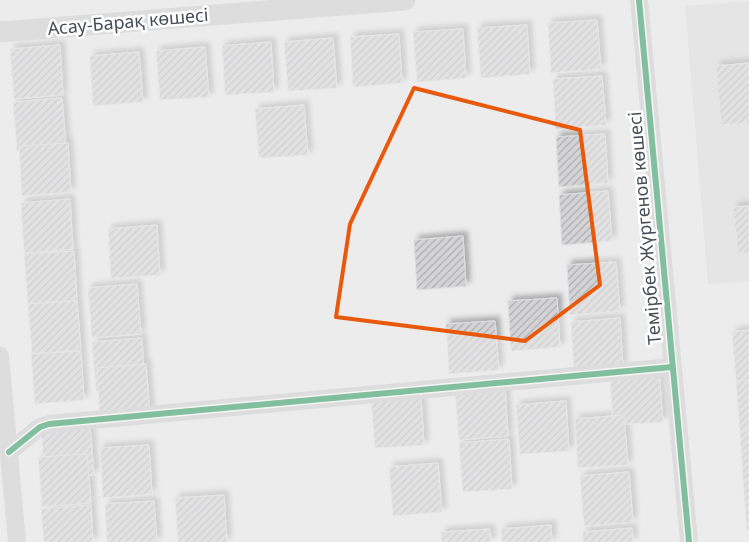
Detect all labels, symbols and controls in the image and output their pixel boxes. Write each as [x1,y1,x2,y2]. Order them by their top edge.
street label: Асау-Барақ көшесі [47,2,209,40]
street label: Темірбек Жүргенов көшесі [622,111,666,346]

